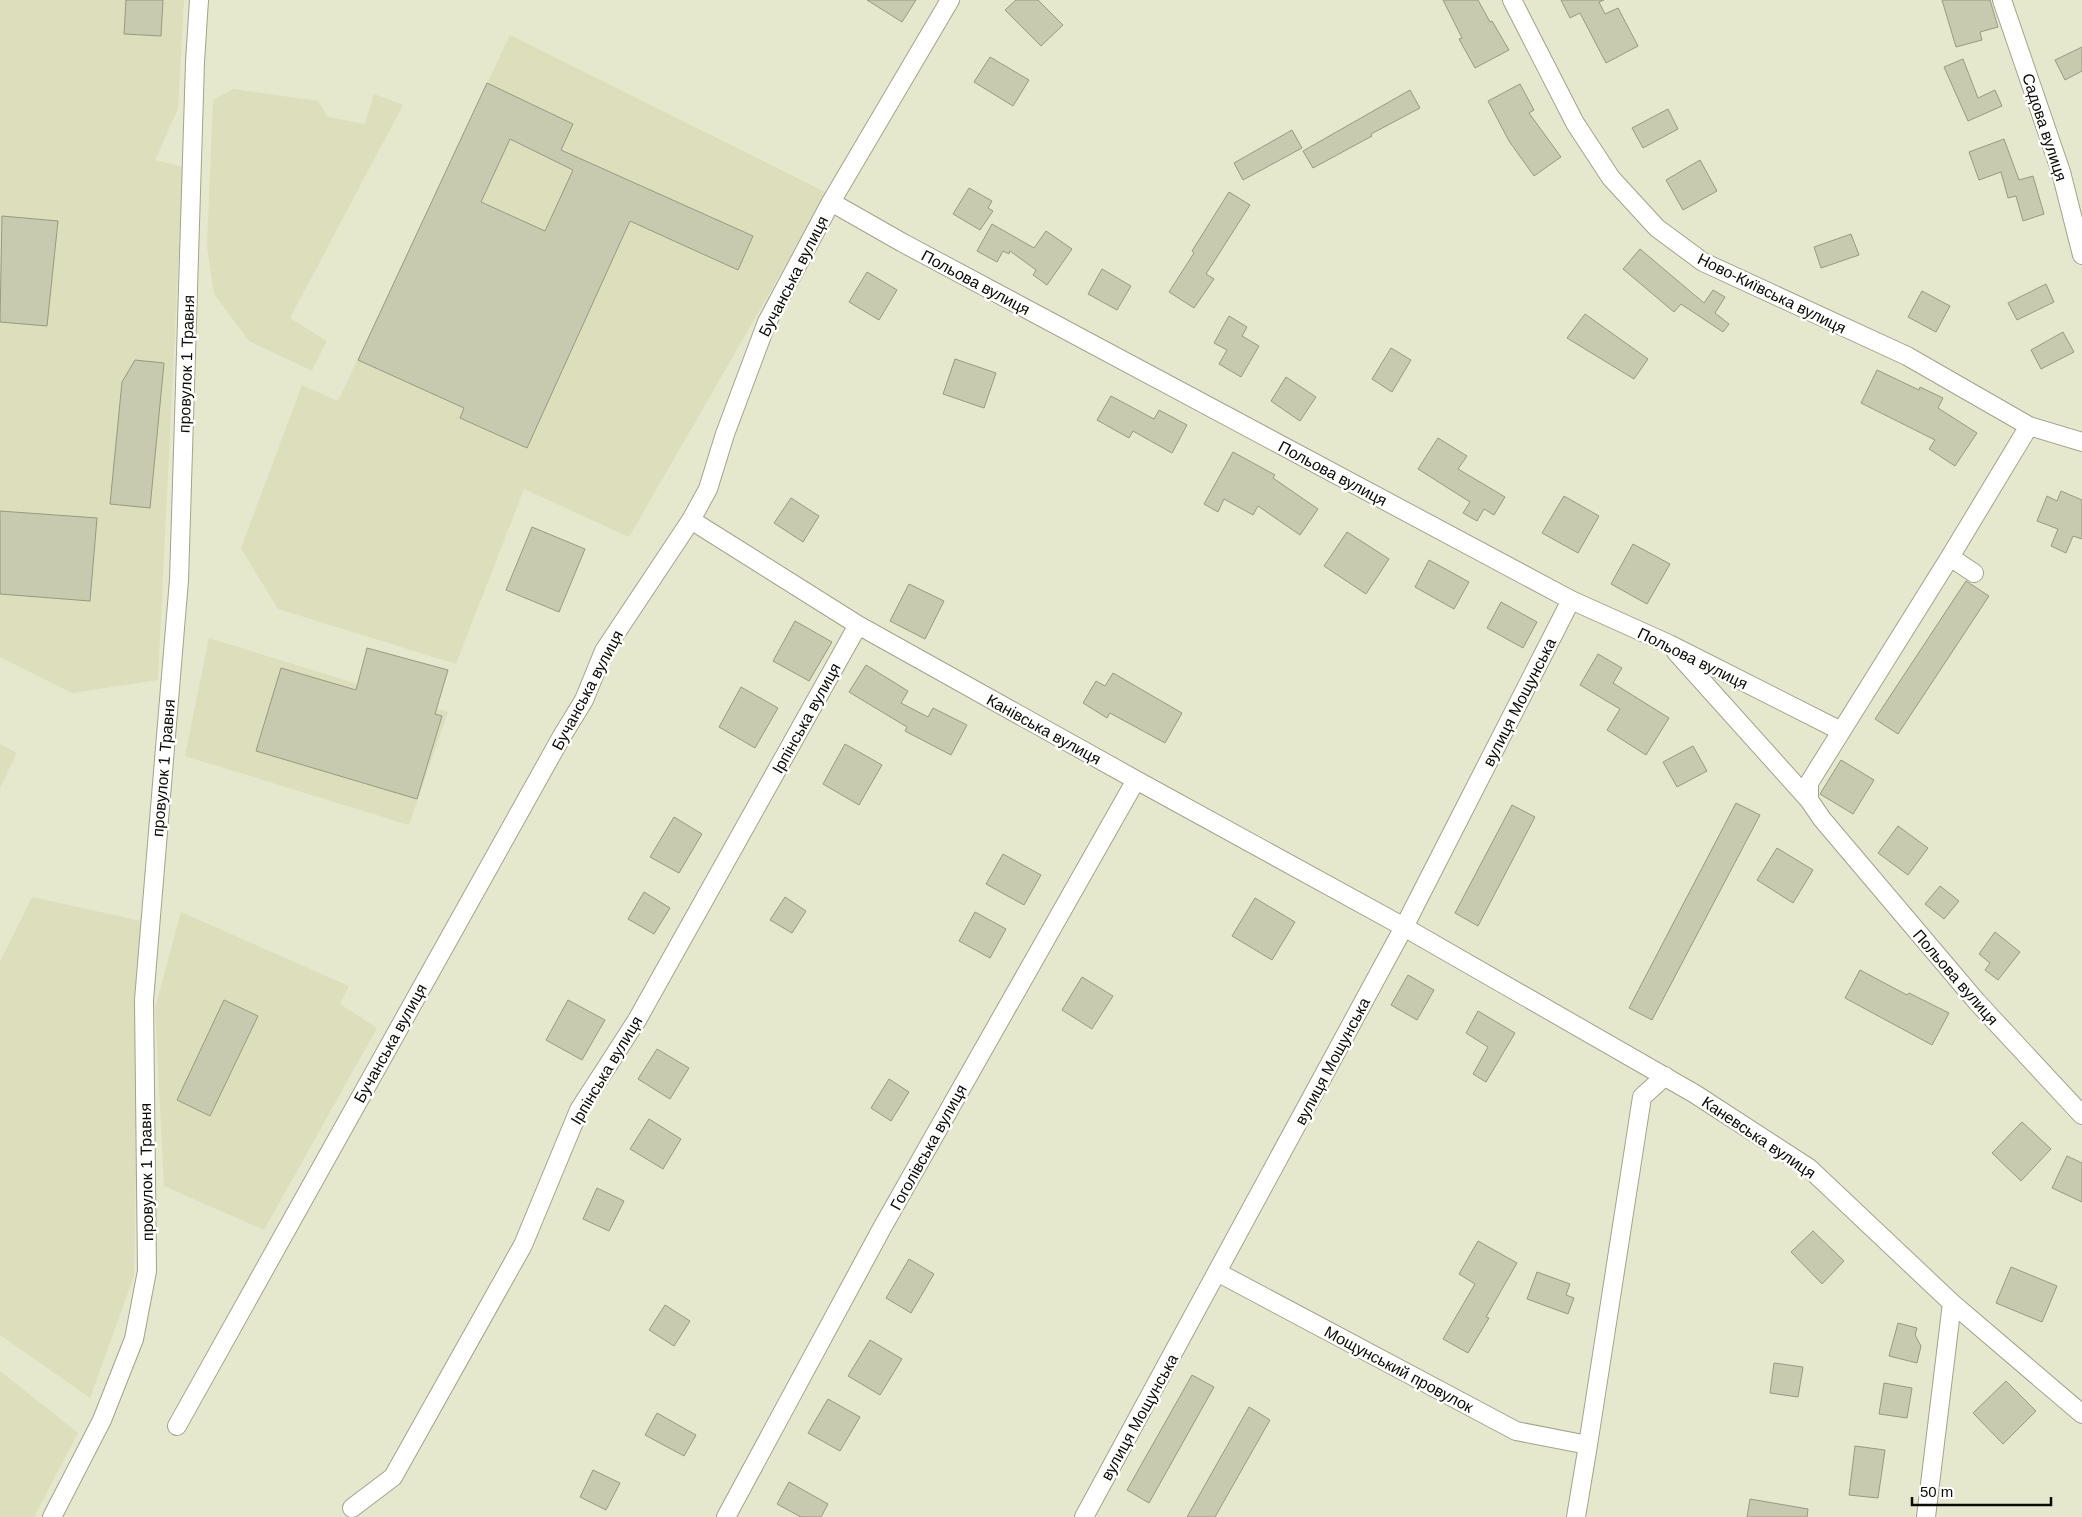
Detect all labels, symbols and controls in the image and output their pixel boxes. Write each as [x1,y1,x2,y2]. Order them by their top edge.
street label: Садова вулиця [2019,71,2070,183]
street label: Бучанська вулиця [756,213,831,339]
street label: Польова вулиця [919,247,1033,318]
street label: Ново-Київська вулиця [1695,250,1849,337]
street label: провулок 1 Травня [176,295,197,433]
street label: Польова вулиця [1276,438,1390,509]
street label: Польова вулиця [1635,624,1751,692]
street label: Бучанська вулиця [549,627,626,753]
street label: вулиця Мощунська [1480,635,1559,769]
street label: Ірпінська вулиця [769,660,844,776]
street label: Канівська вулиця [984,691,1104,768]
street label: провулок 1 Травня [149,698,178,838]
street label: Польова вулиця [1910,926,2001,1028]
street label: Бучанська вулиця [351,981,430,1106]
street label: вулиця Мощунська [1292,995,1373,1128]
street label: Ірпінська вулиця [567,1013,645,1127]
street label: Гоголівська вулиця [887,1082,970,1213]
street label: Каневська вулиця [1699,1093,1819,1182]
street label: провулок 1 Травня [137,1103,156,1241]
street label: Мощунський провулок [1322,1323,1477,1416]
street label: вулиця Мощунська [1098,1351,1181,1483]
scale bar [1912,1474,2051,1506]
text: 50 m [1920,1483,1953,1500]

